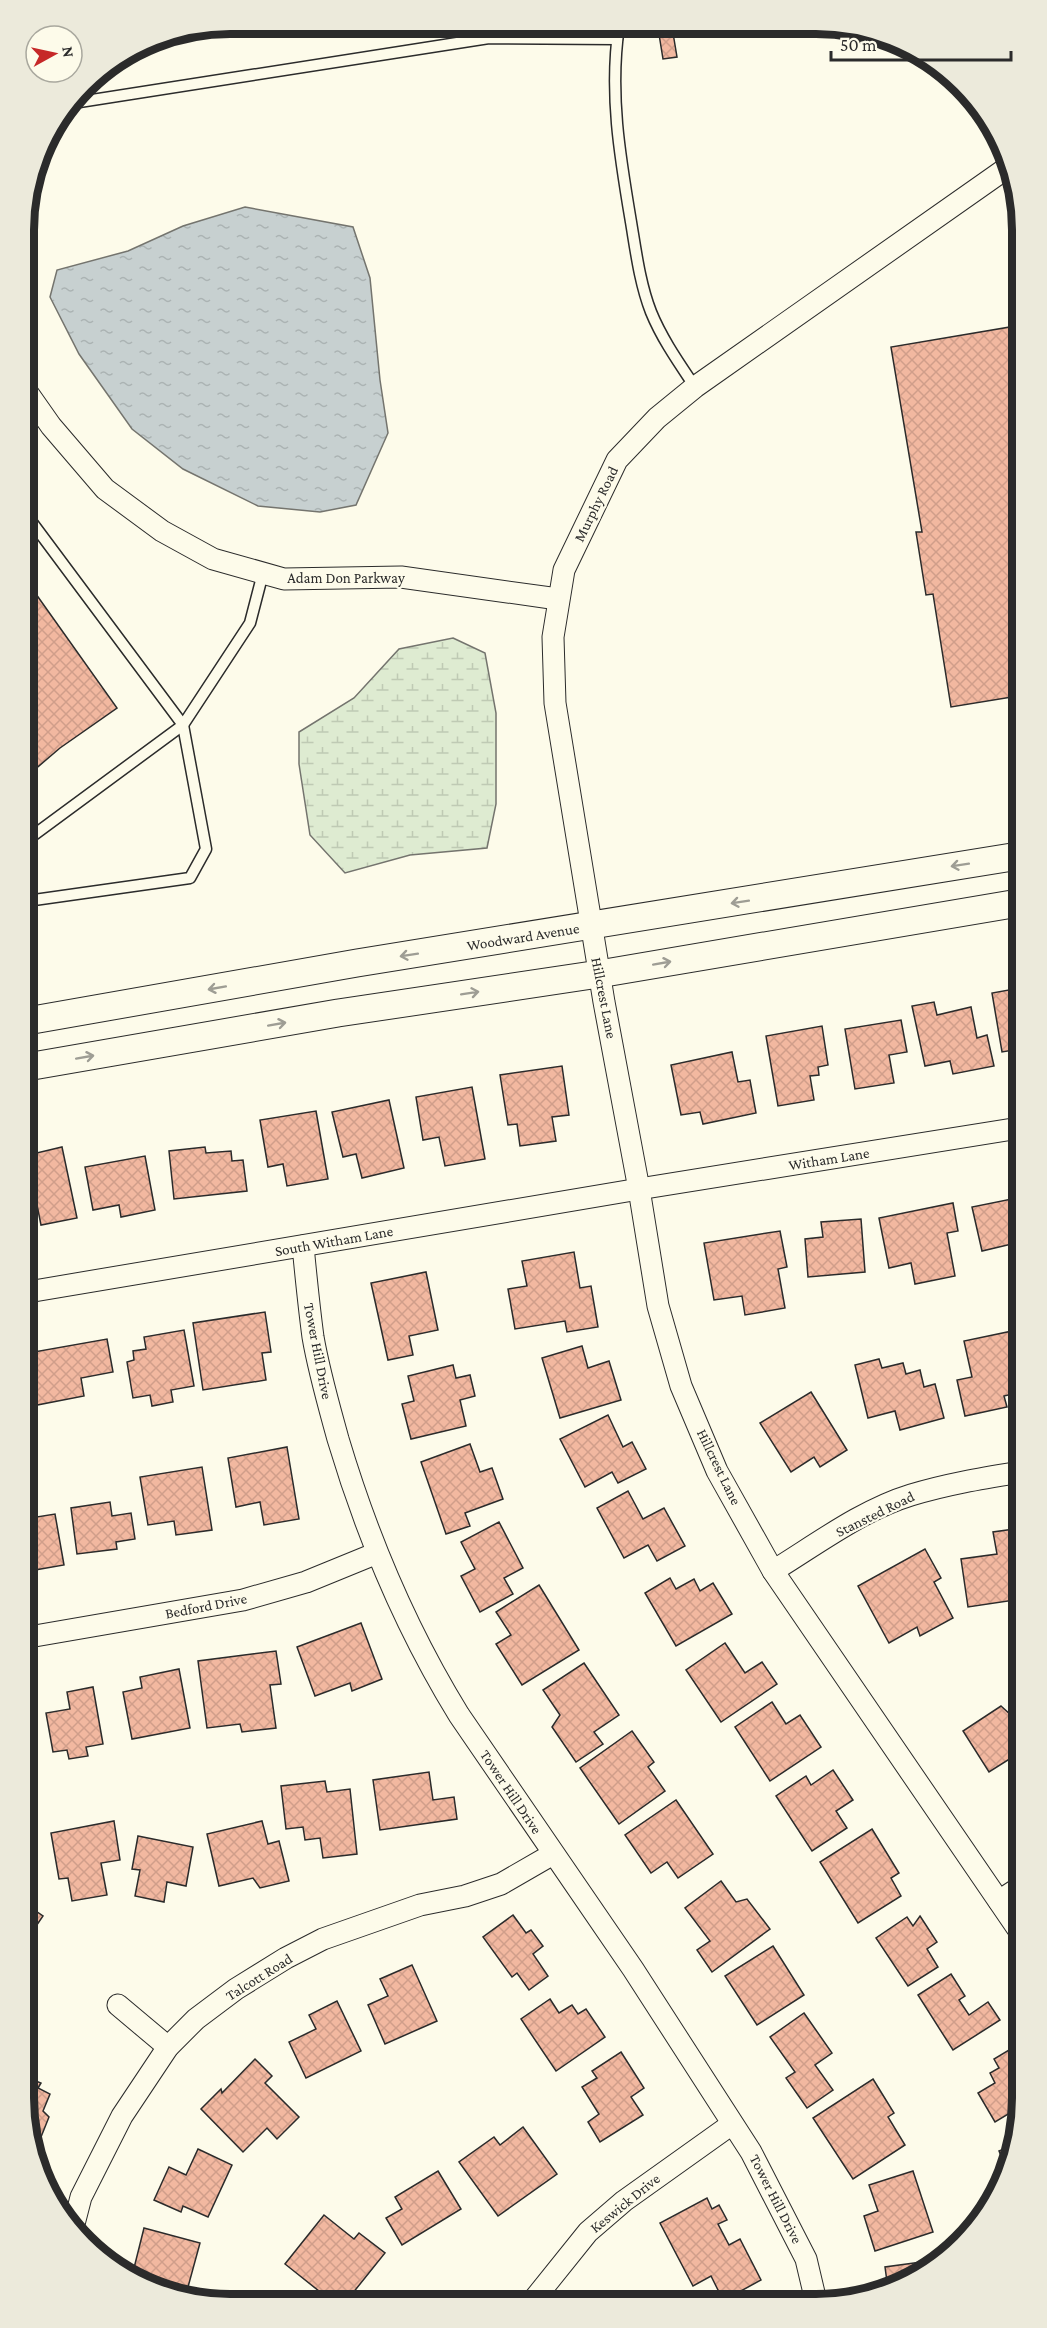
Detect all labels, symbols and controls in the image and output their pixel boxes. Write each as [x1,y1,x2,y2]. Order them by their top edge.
north arrow [24,24,84,84]
scale bar [831,24,1011,62]
text: 50 m [840,35,877,55]
text: N [59,45,78,59]
street label: Murphy Road [571,464,622,545]
street label: Adam Don Parkway [287,570,405,587]
one-way arrow [951,860,971,871]
one-way arrow [730,897,750,908]
street label: Woodward Avenue [466,920,581,954]
one-way arrow [400,950,419,961]
street label: Hillcrest Lane [588,956,620,1040]
one-way arrow [652,957,672,968]
one-way arrow [208,983,227,994]
one-way arrow [459,988,479,999]
one-way arrow [267,1018,287,1029]
one-way arrow [75,1051,94,1062]
street label: Witham Lane [788,1145,871,1173]
street label: South Witham Lane [274,1223,395,1259]
street label: Tower Hill Drive [301,1302,335,1401]
street label: Hillcrest Lane [694,1427,744,1508]
street label: Stansted Road [833,1488,917,1540]
street label: Bedford Drive [164,1590,249,1622]
street label: Tower Hill Drive [477,1747,545,1837]
street label: Talcott Road [223,1950,295,2004]
street label: Tower Hill Drive [747,2152,805,2247]
street label: Keswick Drive [587,2170,663,2236]

